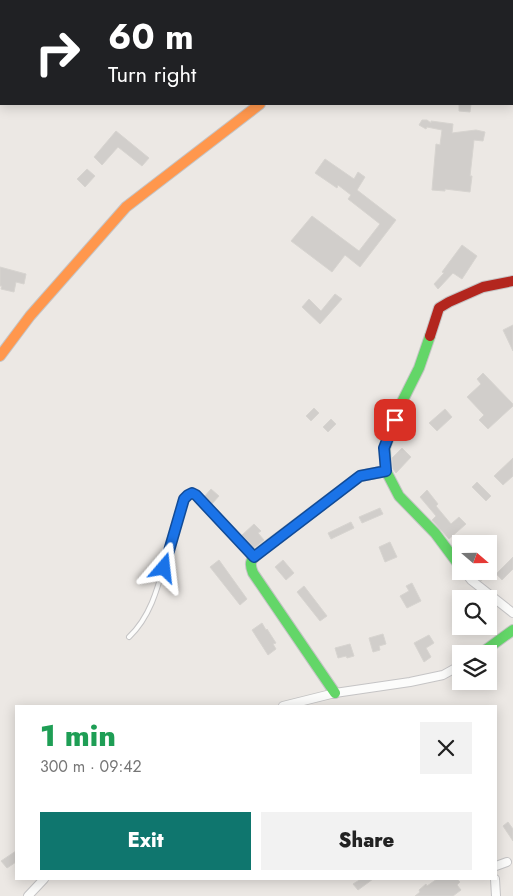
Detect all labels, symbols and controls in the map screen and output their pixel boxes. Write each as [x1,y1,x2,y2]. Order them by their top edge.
text: 60 m [108,12,194,62]
icon: right [25,20,90,85]
text: Turn right [108,58,196,90]
pin [374,399,416,441]
icon: arrive [381,406,409,434]
north arrow [452,535,498,580]
map controls [452,535,497,690]
position arrow [137,541,189,593]
button: search [452,590,497,635]
button: layers [452,645,497,690]
text: 1 min [40,714,116,757]
button: close [420,722,472,774]
text: 300 m · 09:42 [40,755,142,778]
button: Exit [40,812,251,870]
button: Share [261,812,472,870]

